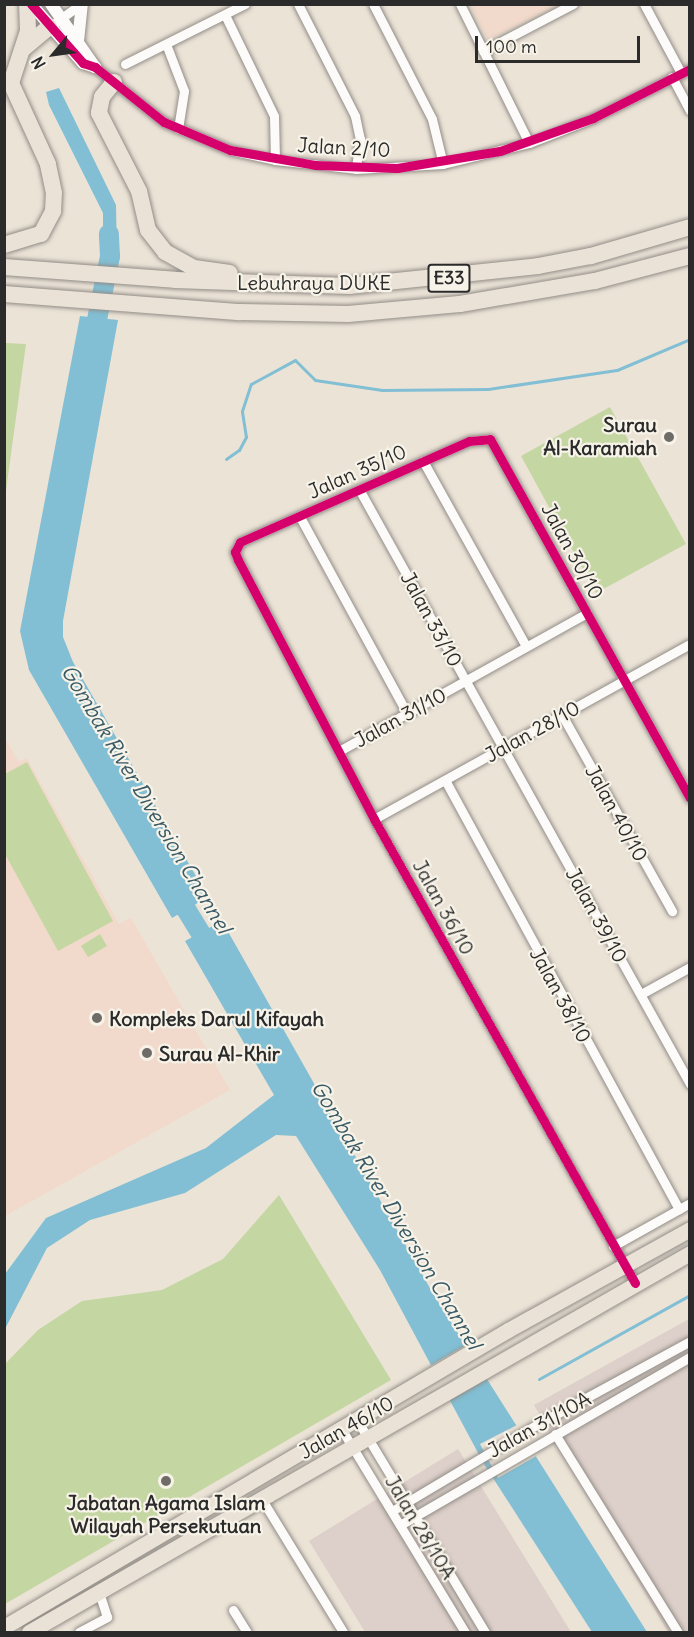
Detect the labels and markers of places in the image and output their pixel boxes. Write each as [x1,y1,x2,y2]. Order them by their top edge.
place label: Surau Al-Karamiah [543,413,657,460]
marker: Surau Al-Karamiah [662,430,676,444]
place label: Kompleks Darul Kifayah [109,1006,324,1030]
marker: Kompleks Darul Kifayah [90,1011,104,1025]
place label: Surau Al-Khir [159,1041,280,1065]
marker: Surau Al-Khir [140,1046,154,1060]
marker: Jabatan Agama Islam Wilayah Persekutuan [159,1474,173,1488]
place label: Jabatan Agama Islam Wilayah Persekutuan [67,1490,265,1537]

